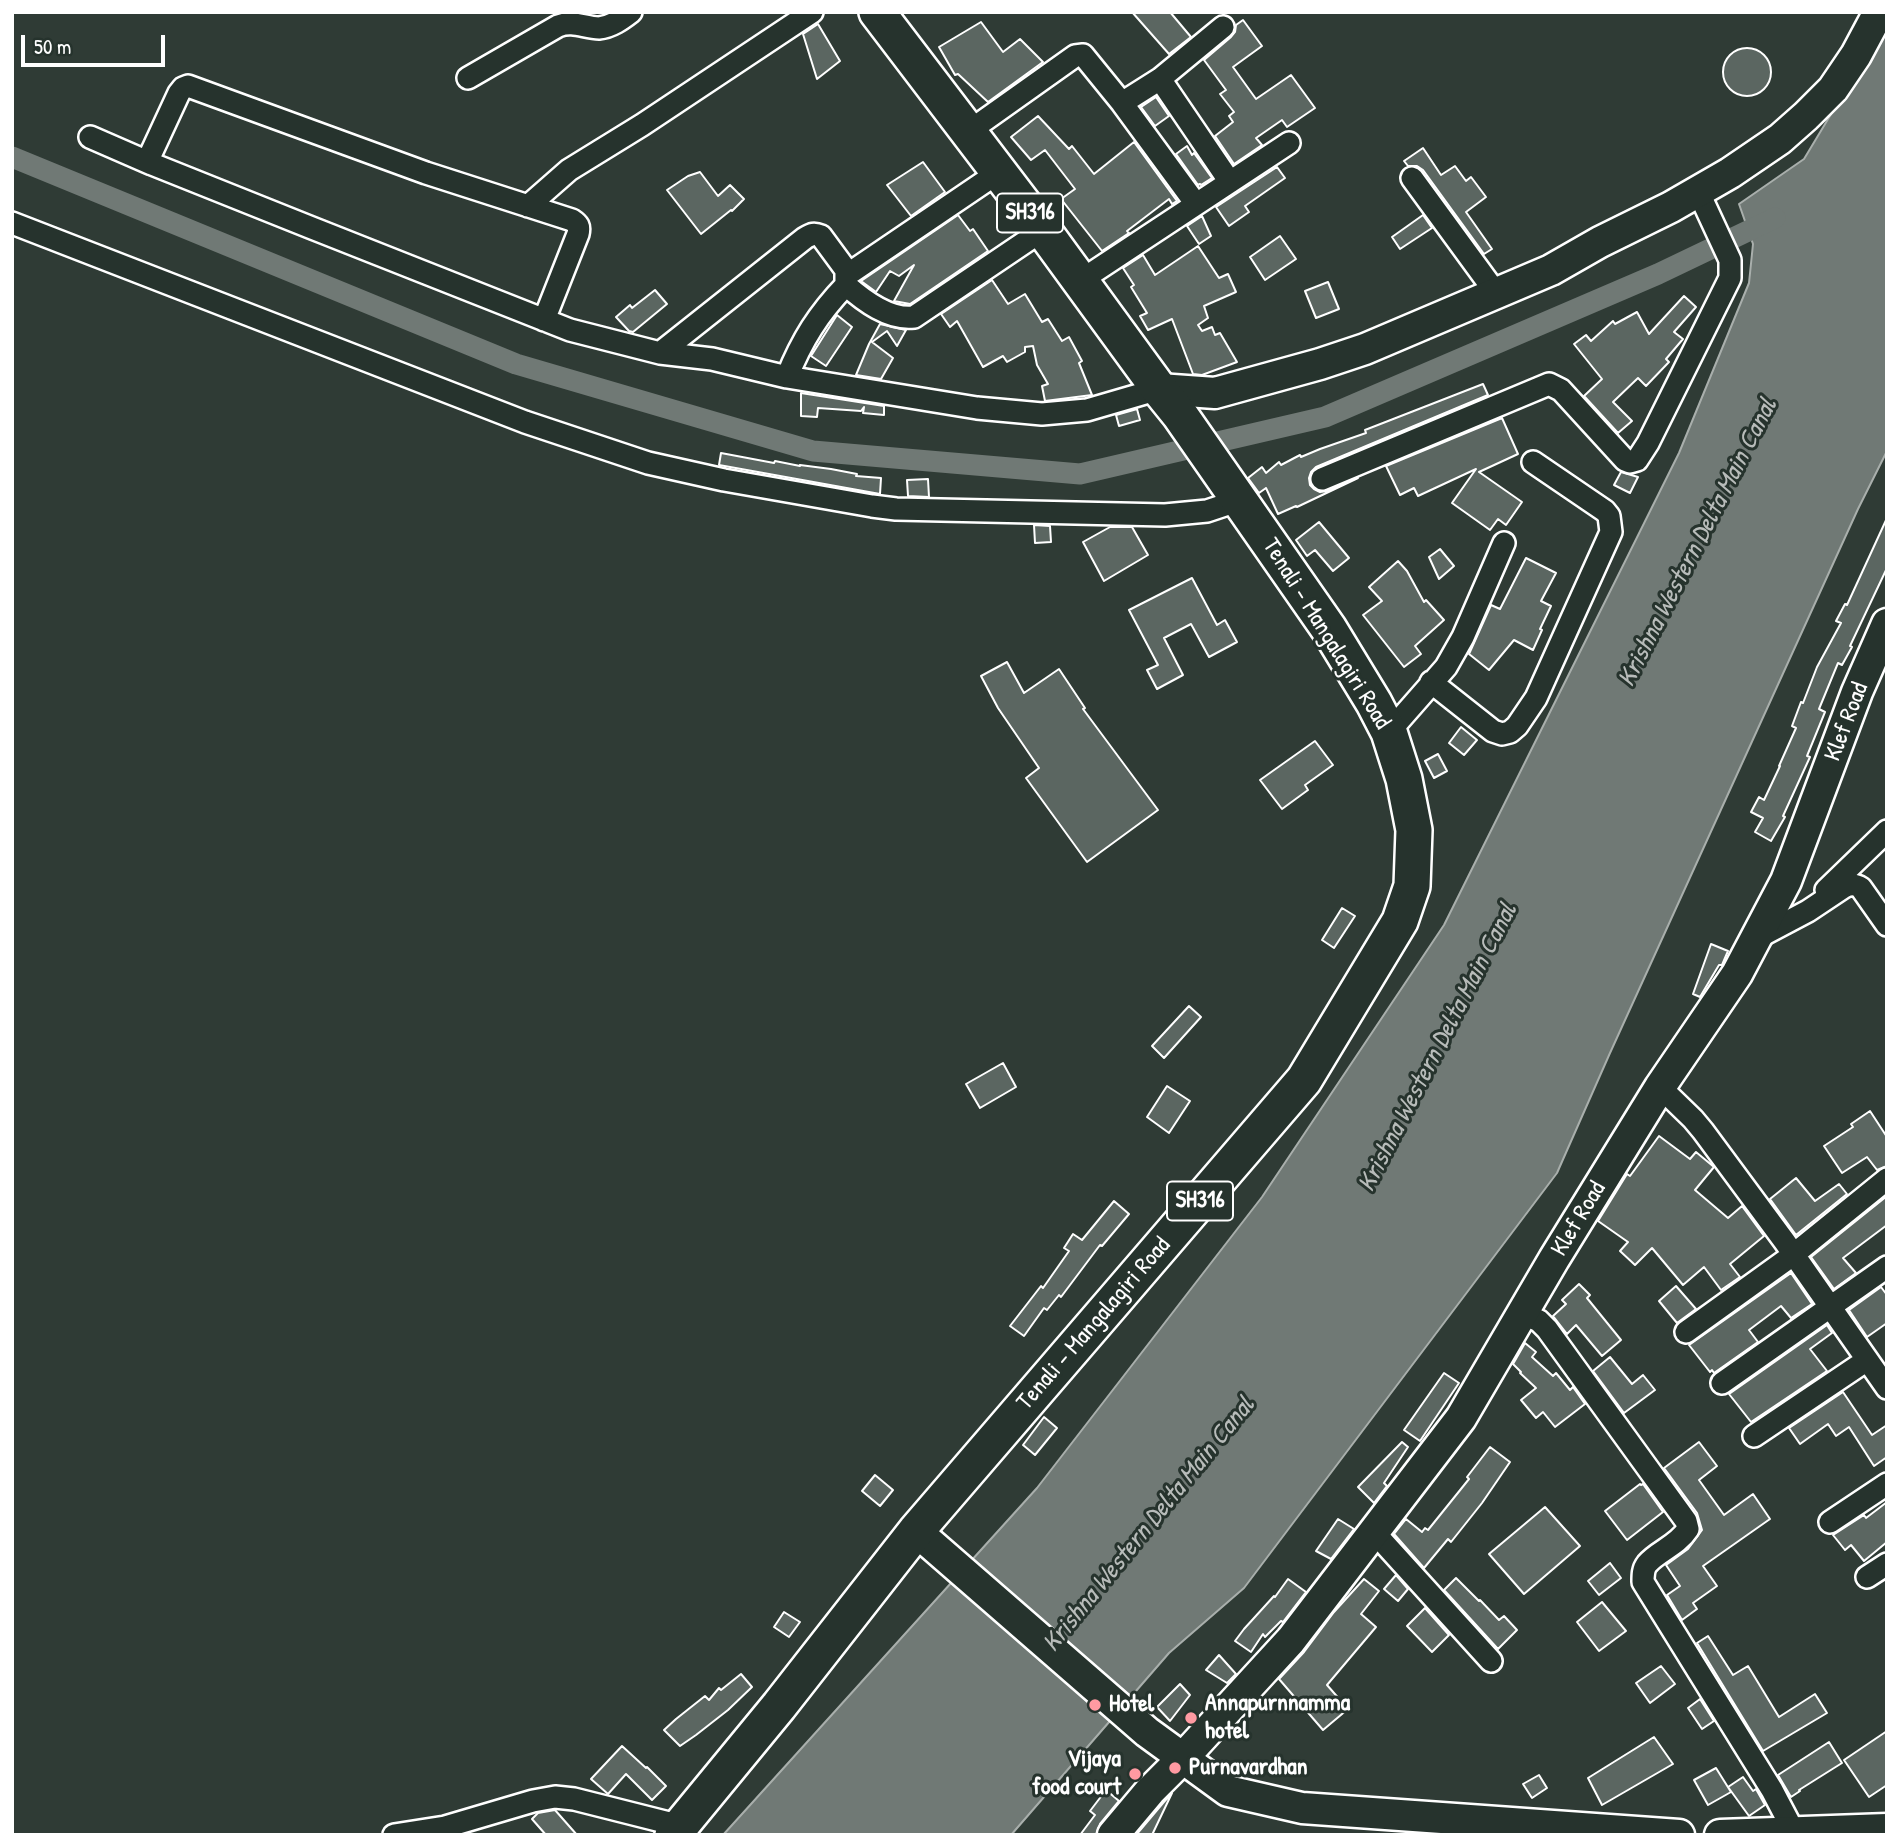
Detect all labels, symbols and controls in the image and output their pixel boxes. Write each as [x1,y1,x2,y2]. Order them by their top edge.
scale bar [24,21,168,65]
text: 50 m [34,32,71,61]
road number: SH316 [997,194,1063,232]
water label: Krishna Western Delta Main Canal [1612,394,1784,692]
street label: Tenali - Mangalagiri Road [1256,533,1396,735]
street label: Klef Road [1819,679,1875,765]
water label: Krishna Western Delta Main Canal [1352,899,1524,1197]
street label: Klef Road [1546,1176,1612,1262]
road number: SH316 [1167,1182,1233,1220]
street label: Tenali - Mangalagiri Road [1011,1232,1177,1416]
water label: Krishna Western Delta Main Canal [1037,1391,1261,1659]
place label: Annapurnnamma hotel [1205,1690,1350,1746]
place label: Hotel [1109,1691,1154,1719]
marker: Hotel [1087,1697,1103,1713]
marker: Annapurnnamma hotel [1183,1710,1199,1726]
place label: Vijaya food court [1032,1746,1121,1802]
place label: Purnavardhan [1189,1754,1308,1782]
marker: Purnavardhan [1167,1760,1183,1776]
marker: Vijaya food court [1127,1766,1143,1782]

